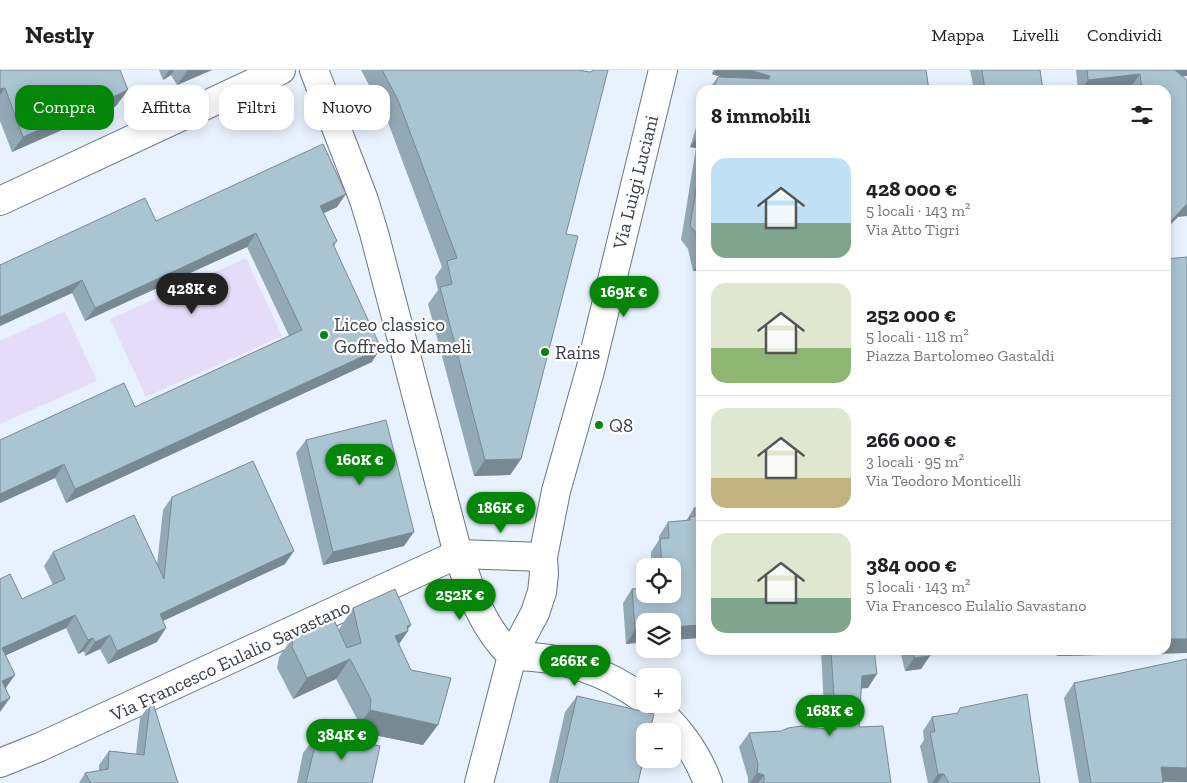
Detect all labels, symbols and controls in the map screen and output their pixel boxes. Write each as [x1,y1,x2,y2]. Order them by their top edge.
text: Nestly [25,20,94,49]
text: Mappa [932,24,984,46]
text: Livelli [1012,24,1059,46]
text: Condividi [1087,24,1162,46]
chip: Compra [15,85,114,130]
chip: Affitta [124,85,209,130]
chip: Filtri [219,85,294,130]
chip: Nuovo [304,85,390,130]
icon: filters [1128,101,1156,129]
text: 8 immobili [711,103,810,128]
street label: Via Luigi Luciani [607,113,663,252]
text: 428 000 € [866,176,957,201]
icon: home [751,178,811,238]
text: 5 locali · 143 m² [866,201,971,220]
text: Via Atto Tigri [866,220,959,239]
pin: 428K € [151,272,233,315]
pin: 169K € [583,276,665,318]
text: 428K € [167,279,217,298]
text: 169K € [601,282,647,301]
text: 252 000 € [866,302,956,327]
icon: home [751,303,811,363]
place label: Liceo classico Goffredo Mameli [334,313,471,358]
text: 5 locali · 118 m² [866,327,969,346]
marker: Liceo classico Goffredo Mameli [318,329,330,341]
place label: Rains [555,341,600,364]
marker: Rains [539,346,551,358]
text: Piazza Bartolomeo Gastaldi [866,346,1054,365]
place label: Q8 [609,414,633,437]
marker: Q8 [593,419,605,431]
text: 266 000 € [866,427,956,452]
icon: home [751,428,811,488]
pin: 160K € [319,444,401,486]
text: 160K € [336,450,384,469]
text: 3 locali · 95 m² [866,452,964,471]
text: Via Teodoro Monticelli [866,471,1021,490]
pin: 186K € [460,492,542,534]
text: 186K € [478,498,524,517]
text: 384 000 € [866,552,957,577]
icon: home [751,553,811,613]
map controls [636,558,681,768]
button: locate [636,558,681,603]
text: 5 locali · 143 m² [866,577,971,596]
pin: 252K € [419,578,501,621]
text: 252K € [436,585,484,604]
street label: Via Francesco Eulalio Savastano [106,595,354,727]
text: Via Francesco Eulalio Savastano [866,596,1086,615]
button: layers [636,613,681,658]
pin: 266K € [534,644,616,687]
text: 266K € [551,651,600,670]
button: + [636,668,681,713]
pin: 168K € [789,694,871,737]
text: 168K € [807,701,853,720]
pin: 384K € [301,718,383,761]
button: − [636,723,681,768]
text: 384K € [317,725,367,744]

